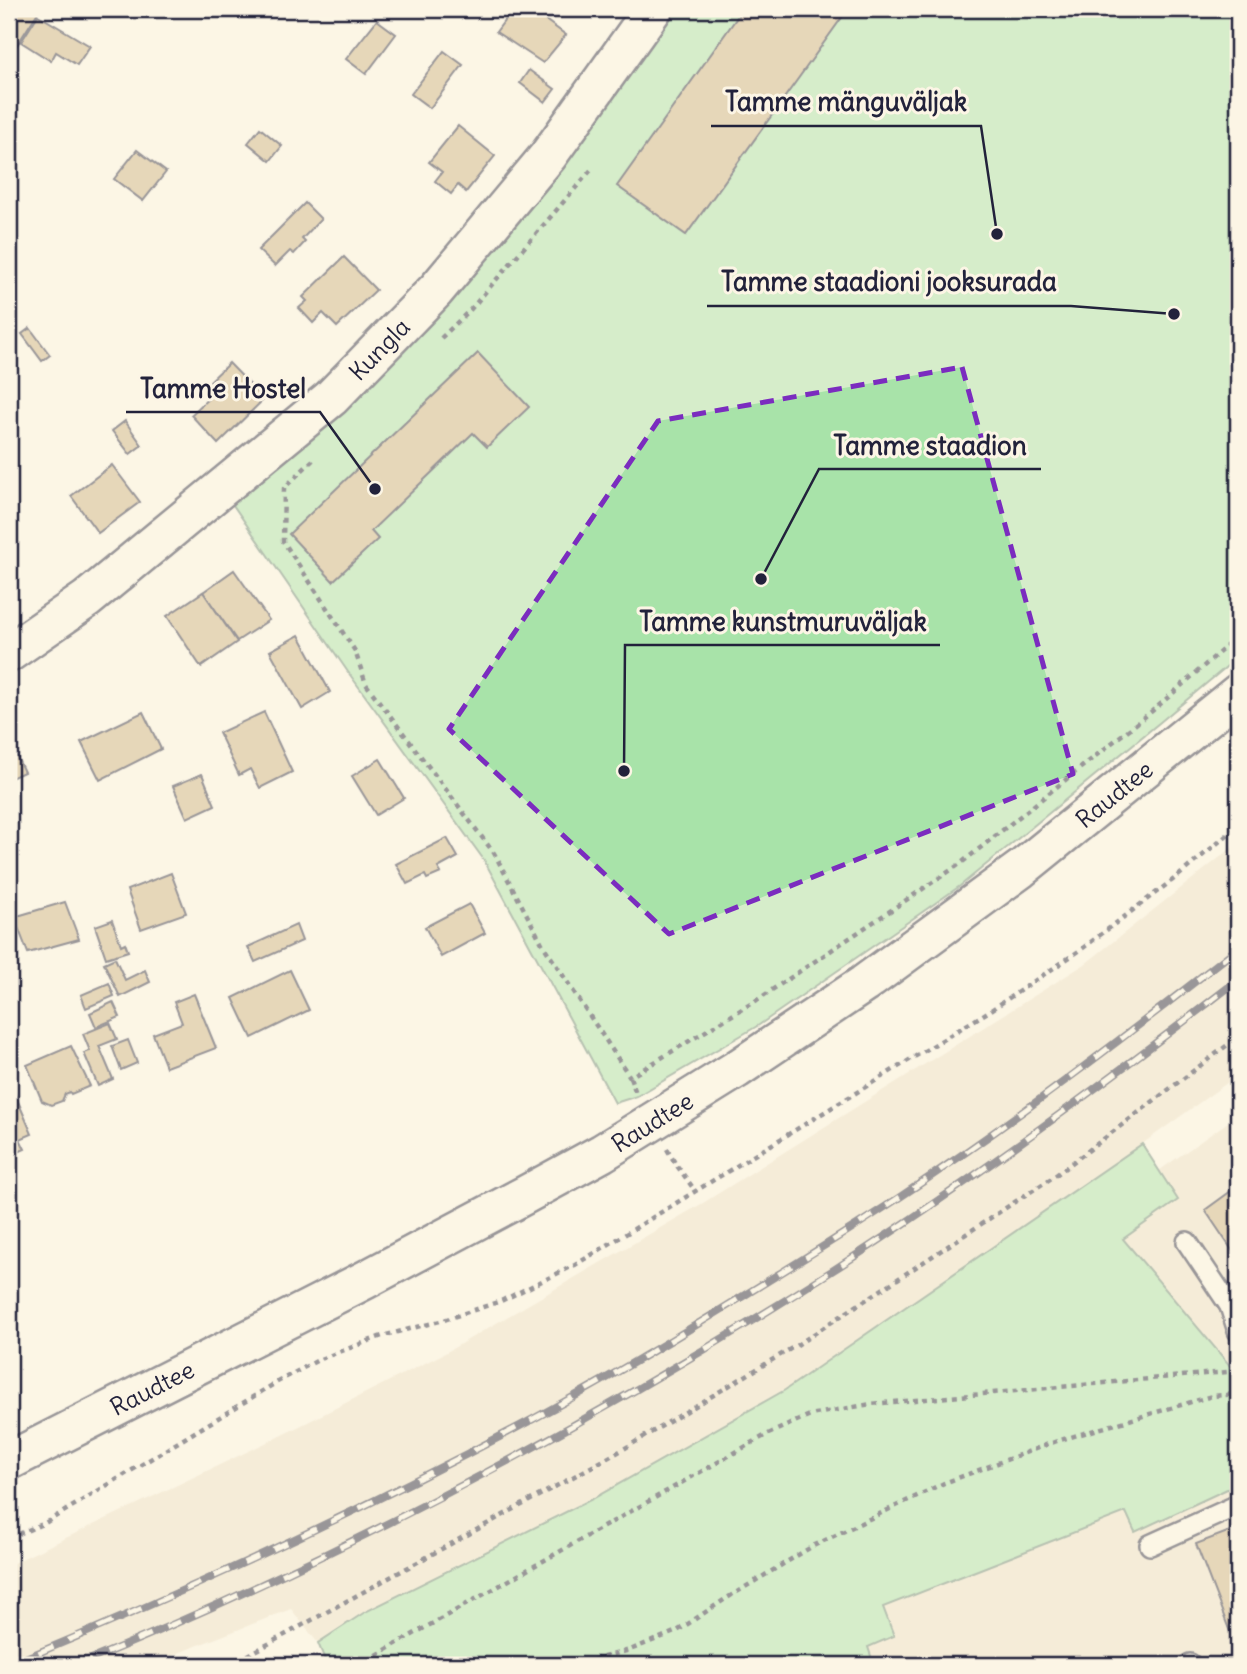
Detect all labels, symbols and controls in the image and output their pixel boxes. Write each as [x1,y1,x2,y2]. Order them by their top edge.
callout: Tamme mänguväljak [711,79,981,126]
text: Tamme mänguväljak [725,85,967,118]
callout: Tamme staadioni jooksurada [707,259,1071,306]
text: Tamme staadioni jooksurada [721,265,1057,298]
street label: Kungla [342,312,416,386]
callout: Tamme Hostel [126,365,320,412]
text: Tamme Hostel [140,372,306,405]
callout: Tamme staadion [819,422,1041,469]
text: Tamme staadion [833,429,1027,462]
callout: Tamme kunstmuruväljak [625,598,940,645]
text: Tamme kunstmuruväljak [639,605,927,638]
street label: Raudtee [1069,754,1159,834]
street label: Raudtee [606,1085,698,1159]
street label: Raudtee [105,1354,199,1422]

